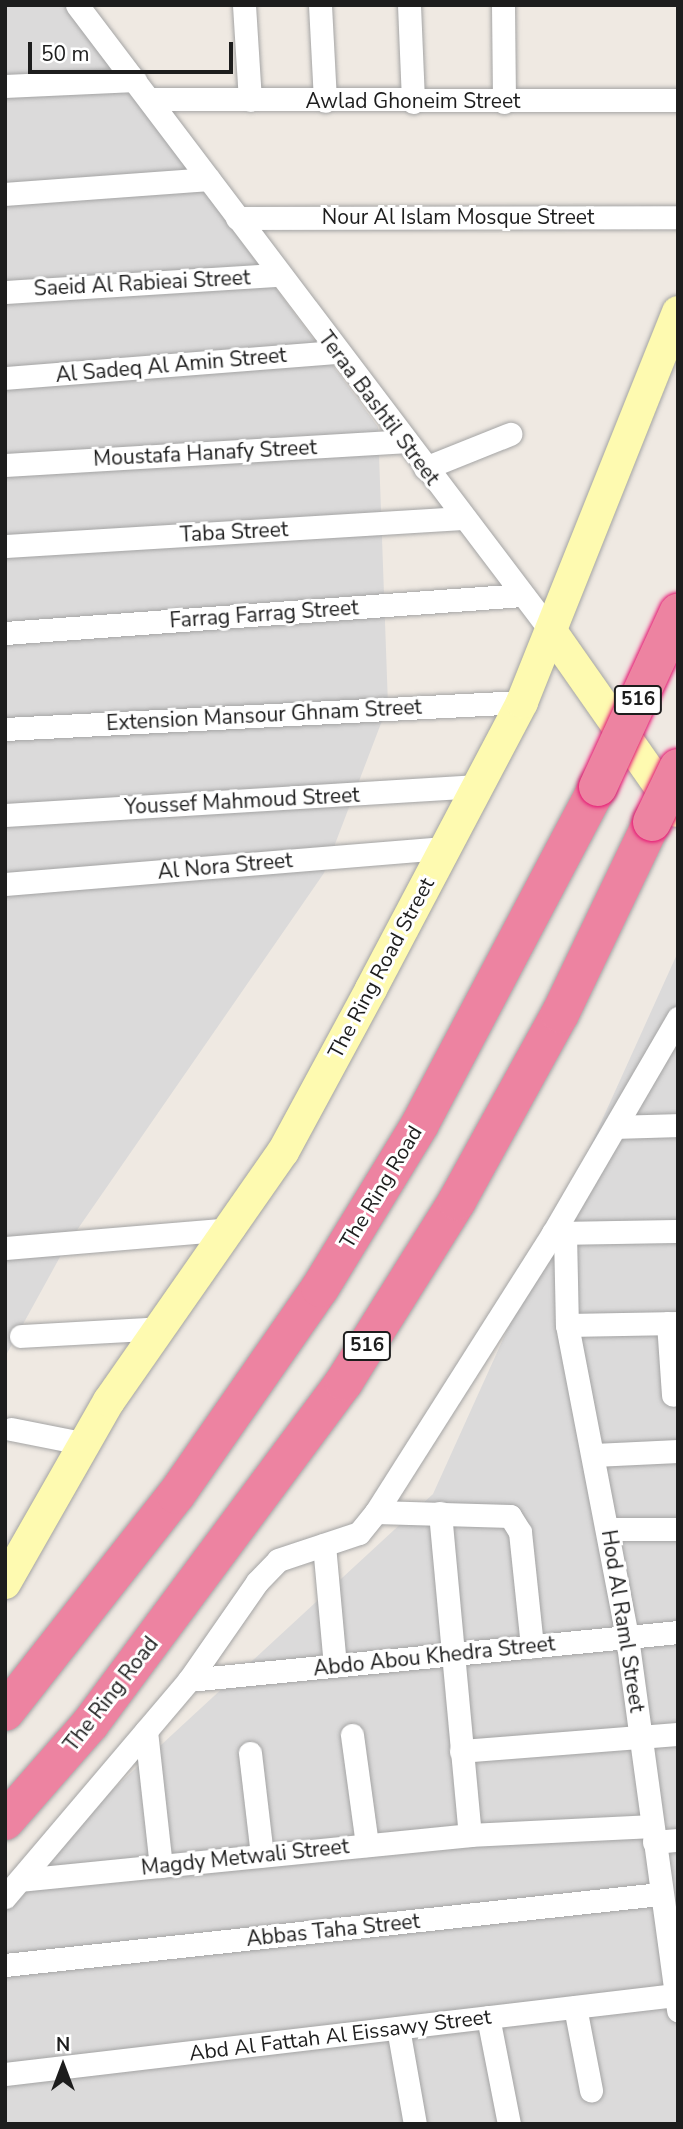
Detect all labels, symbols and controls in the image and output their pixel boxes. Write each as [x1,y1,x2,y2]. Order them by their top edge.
scale bar [32,28,236,72]
text: 50 m [41,40,90,68]
street label: Awlad Ghoneim Street [306,88,520,114]
street label: Nour Al Islam Mosque Street [322,204,594,230]
street label: Saeid Al Rabieai Street [33,265,251,301]
street label: Teraa Bashtil Street [313,326,445,490]
street label: Al Sadeq Al Amin Street [54,342,288,388]
street label: Moustafa Hanafy Street [93,435,317,471]
street label: Taba Street [179,517,289,547]
street label: Farrag Farrag Street [169,595,359,633]
road number: 516 [614,684,662,716]
street label: Extension Mansour Ghnam Street [106,694,422,736]
street label: Youssef Mahmoud Street [124,782,360,820]
street label: Al Nora Street [156,848,294,884]
street label: The Ring Road Street [323,873,439,1063]
street label: The Ring Road [335,1121,427,1253]
road number: 516 [342,1330,392,1362]
street label: Hod Al Raml Street [596,1528,650,1714]
street label: Abdo Abou Khedra Street [312,1631,556,1681]
street label: The Ring Road [58,1632,164,1756]
street label: Magdy Metwali Street [140,1834,350,1880]
street label: Abbas Taha Street [245,1908,421,1952]
street label: Abd Al Fattah Al Eissawy Street [188,2004,492,2066]
north arrow [28,2031,98,2101]
text: N [56,2032,70,2058]

